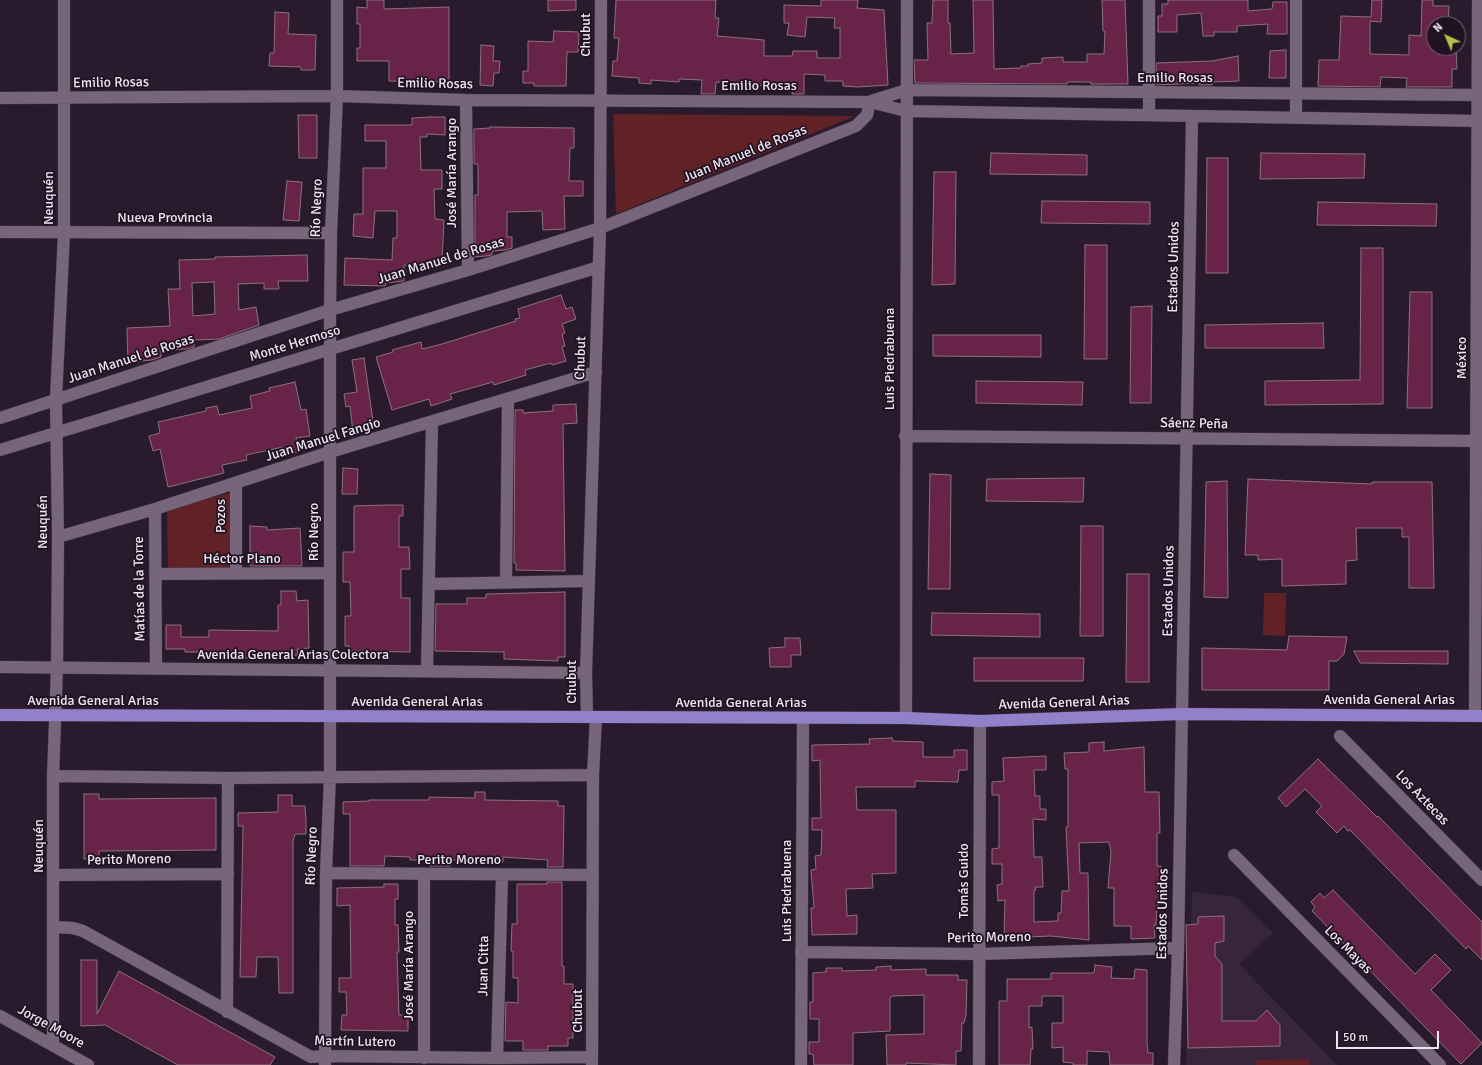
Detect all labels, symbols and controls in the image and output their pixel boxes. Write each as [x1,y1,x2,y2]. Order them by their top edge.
street label: Chubut [578,13,594,57]
north arrow [1426,16,1466,56]
text: N [1431,20,1445,35]
street label: Emilio Rosas [1137,70,1213,86]
street label: Emilio Rosas [73,74,149,92]
street label: Emilio Rosas [397,75,473,93]
street label: Emilio Rosas [721,78,797,94]
street label: José María Arango [444,118,460,228]
street label: Juan Manuel de Rosas [681,121,809,187]
street label: Neuquén [41,171,57,225]
street label: Río Negro [308,178,326,238]
street label: Nueva Provincia [117,210,213,226]
street label: Estados Unidos [1165,221,1183,313]
street label: Juan Manuel de Rosas [375,234,507,288]
street label: Luis Piedrabuena [882,308,898,410]
street label: Monte Hermoso [247,322,343,366]
street label: Juan Manuel de Rosas [66,331,196,387]
street label: Chubut [572,336,590,380]
street label: México [1454,337,1470,379]
street label: Juan Manuel Fangio [263,414,383,466]
street label: Sáenz Peña [1160,415,1228,433]
street label: Neuquén [35,495,51,549]
street label: Pozos [213,499,229,533]
street label: Río Negro [306,503,322,561]
street label: Matías de la Torre [131,536,149,642]
street label: Estados Unidos [1160,545,1178,637]
street label: Héctor Plano [203,551,281,567]
street label: Avenida General Arias Colectora [197,647,389,663]
street label: Chubut [564,660,580,704]
street label: Avenida General Arias [998,692,1130,714]
street label: Avenida General Arias [1323,692,1455,708]
street label: Avenida General Arias [27,693,159,709]
street label: Avenida General Arias [351,694,483,710]
street label: Avenida General Arias [675,695,807,711]
street label: Los Aztecas [1392,767,1452,829]
street label: Neuquén [31,819,47,873]
street label: Río Negro [303,826,321,886]
street label: Luis Piedrabuena [779,840,795,942]
street label: Tomás Guido [956,843,972,919]
street label: Perito Moreno [87,851,171,869]
street label: Perito Moreno [417,852,501,868]
street label: Estados Unidos [1154,868,1172,960]
street label: José María Arango [401,911,417,1021]
street label: Los Mayas [1320,922,1376,978]
street label: Perito Moreno [947,929,1031,947]
street label: Juan Citta [475,935,493,997]
street label: Chubut [570,989,586,1033]
street label: Jorge Moore [15,1002,87,1052]
scale bar [1338,1023,1441,1049]
text: 50 m [1343,1030,1368,1045]
street label: Martín Lutero [314,1033,396,1051]

